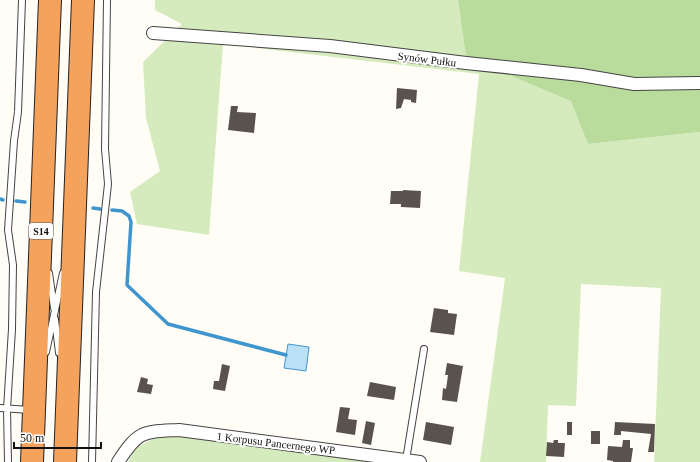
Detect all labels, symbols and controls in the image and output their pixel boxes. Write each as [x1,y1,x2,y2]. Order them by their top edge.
street label: Synów Pułku [397,49,457,69]
road number: S14 [29,223,53,239]
scale bar [14,424,101,450]
street label: 1 Korpusu Pancernego WP [216,430,336,456]
text: 50 m [20,431,45,445]

